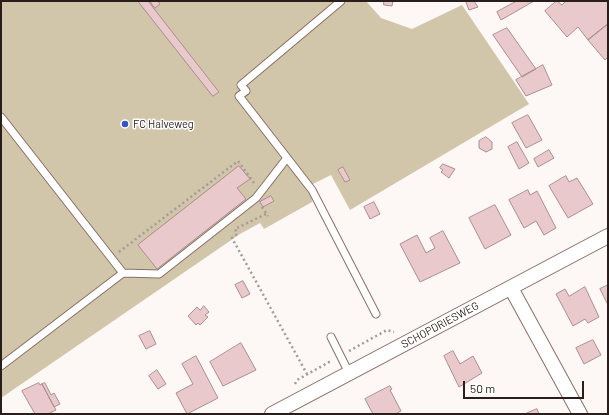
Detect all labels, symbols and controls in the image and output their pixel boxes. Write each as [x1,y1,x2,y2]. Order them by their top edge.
place label: FC Halveweg [133,117,194,131]
marker: FC Halveweg [120,119,130,129]
street label: SCHOPDRIESWEG [399,299,481,351]
scale bar [465,373,586,399]
text: 50 m [470,381,495,395]

